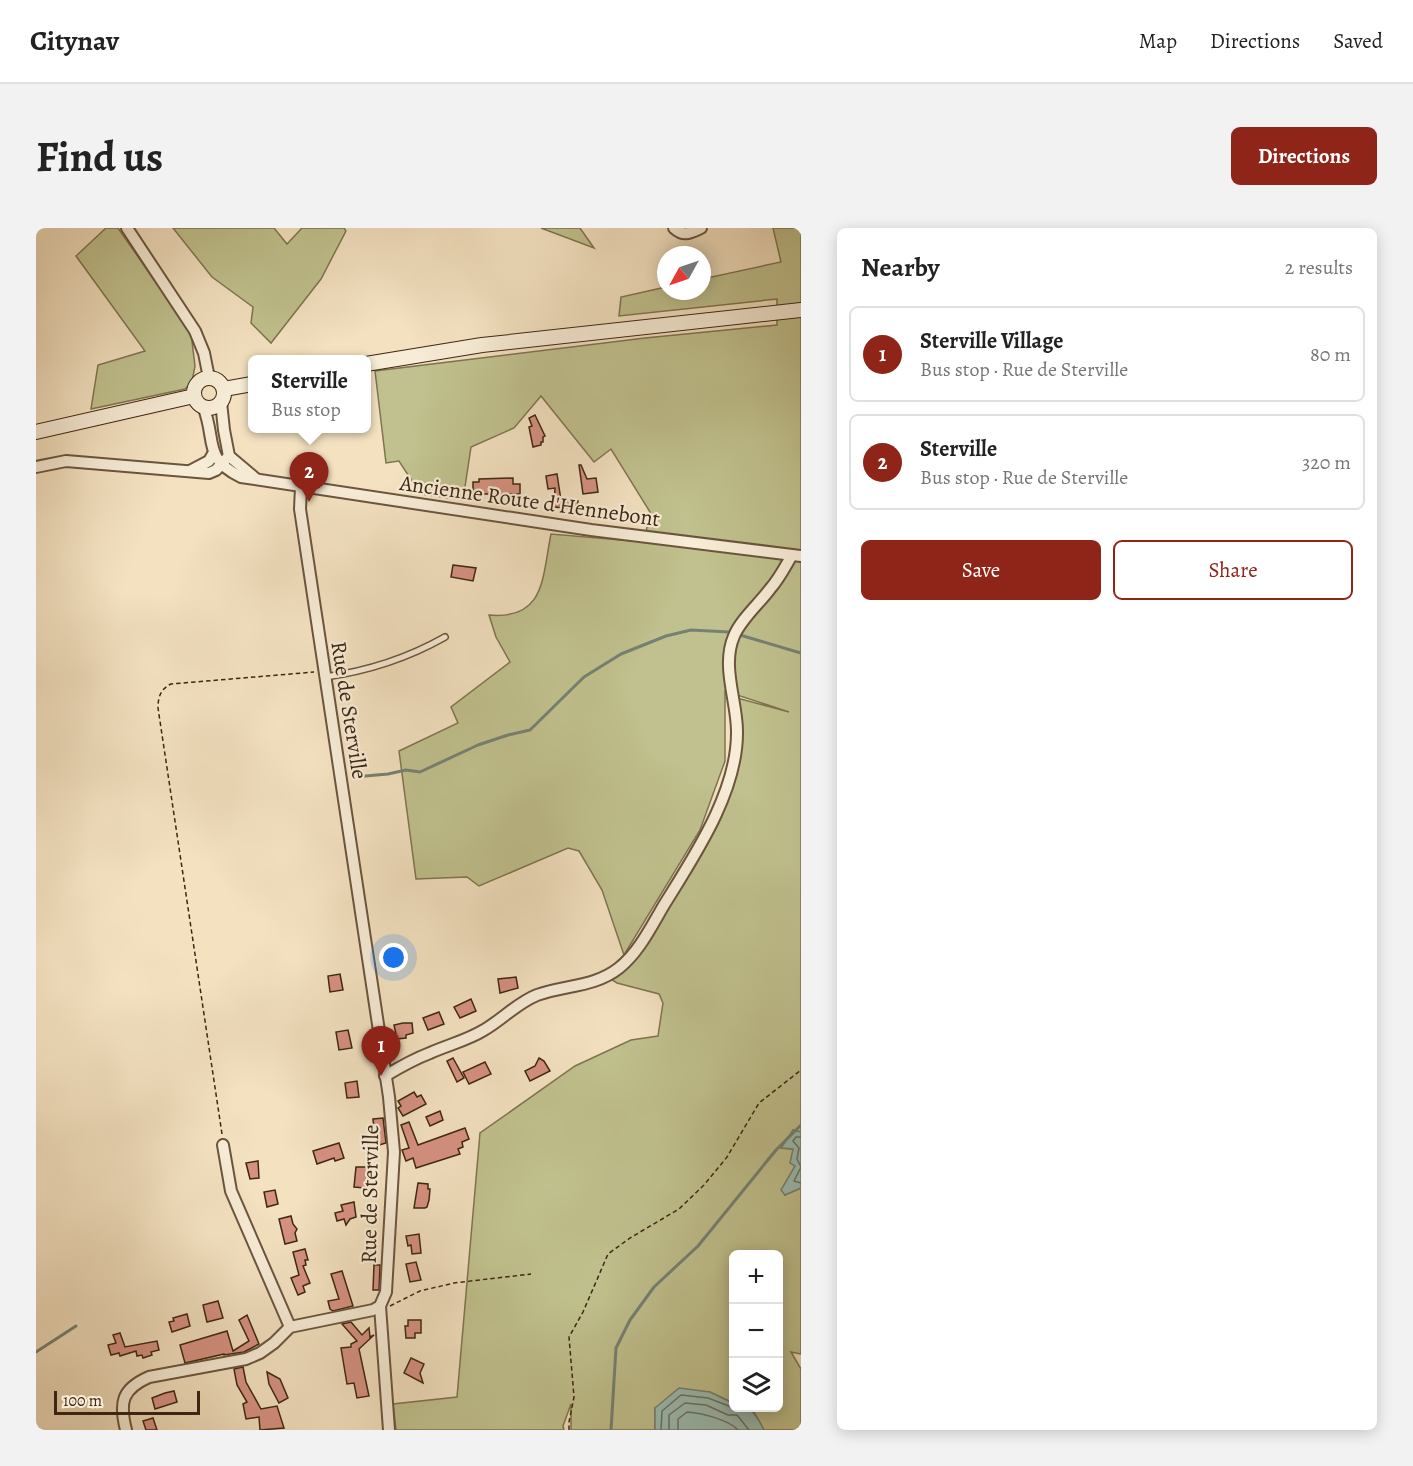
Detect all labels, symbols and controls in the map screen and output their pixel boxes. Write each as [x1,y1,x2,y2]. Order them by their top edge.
text: Citynav [30,22,119,60]
text: Map [1139,27,1177,55]
text: Directions [1210,27,1300,55]
text: Saved [1333,27,1383,55]
button: Directions [1231,127,1377,185]
text: Find us [36,128,163,185]
north arrow [657,246,711,300]
text: Nearby [861,250,940,285]
text: 2 results [1285,254,1353,281]
text: Sterville Village [920,326,1063,356]
text: 1 [879,341,886,368]
text: 80 m [1310,341,1351,368]
popup [248,355,371,433]
text: Bus stop · Rue de Sterville [920,356,1128,383]
text: Sterville [271,366,348,396]
text: Bus stop [271,396,341,423]
text: Sterville [920,434,997,464]
text: 2 [878,449,887,476]
text: 320 m [1302,449,1351,476]
pin: 2 [290,452,328,502]
text: Bus stop · Rue de Sterville [920,464,1128,491]
street label: Ancienne Route d'Hennebont [397,468,662,534]
button: Save [861,540,1101,600]
button: Share [1113,540,1353,600]
street label: Rue de Sterville [323,639,375,781]
your location [379,943,408,972]
pin: 1 [362,1026,400,1076]
street label: Rue de Sterville [354,1124,386,1264]
map controls [729,1250,783,1412]
button: + [729,1250,783,1304]
button: − [729,1304,783,1358]
button: layers [729,1358,783,1412]
scale bar [54,1388,200,1416]
text: 100 m [63,1390,102,1412]

